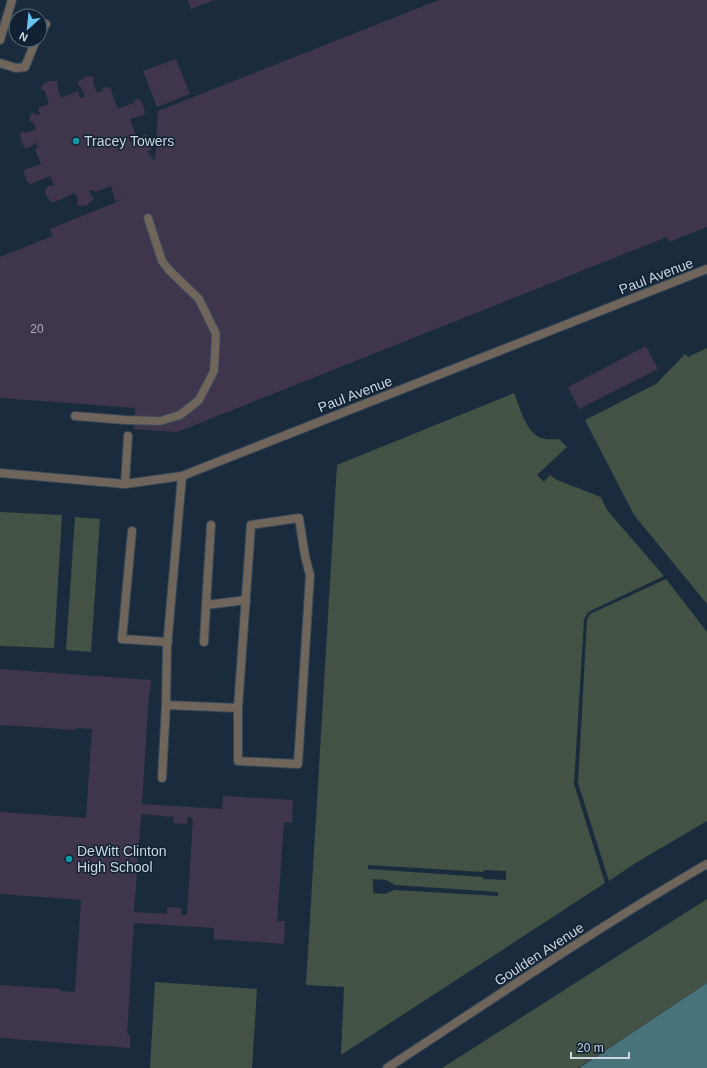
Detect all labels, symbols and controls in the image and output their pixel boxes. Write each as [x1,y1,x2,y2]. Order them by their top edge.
north arrow [8,8,48,48]
text: N [17,30,30,44]
place label: Tracey Towers [84,133,174,149]
marker: Tracey Towers [71,136,81,146]
street label: Paul Avenue [617,254,696,298]
house number: 20 [30,322,44,336]
street label: Paul Avenue [316,372,395,416]
place label: DeWitt Clinton High School [77,843,166,875]
marker: DeWitt Clinton High School [64,854,74,864]
street label: Goulden Avenue [491,919,587,989]
scale bar [571,1034,629,1060]
text: 20 m [577,1041,604,1055]

